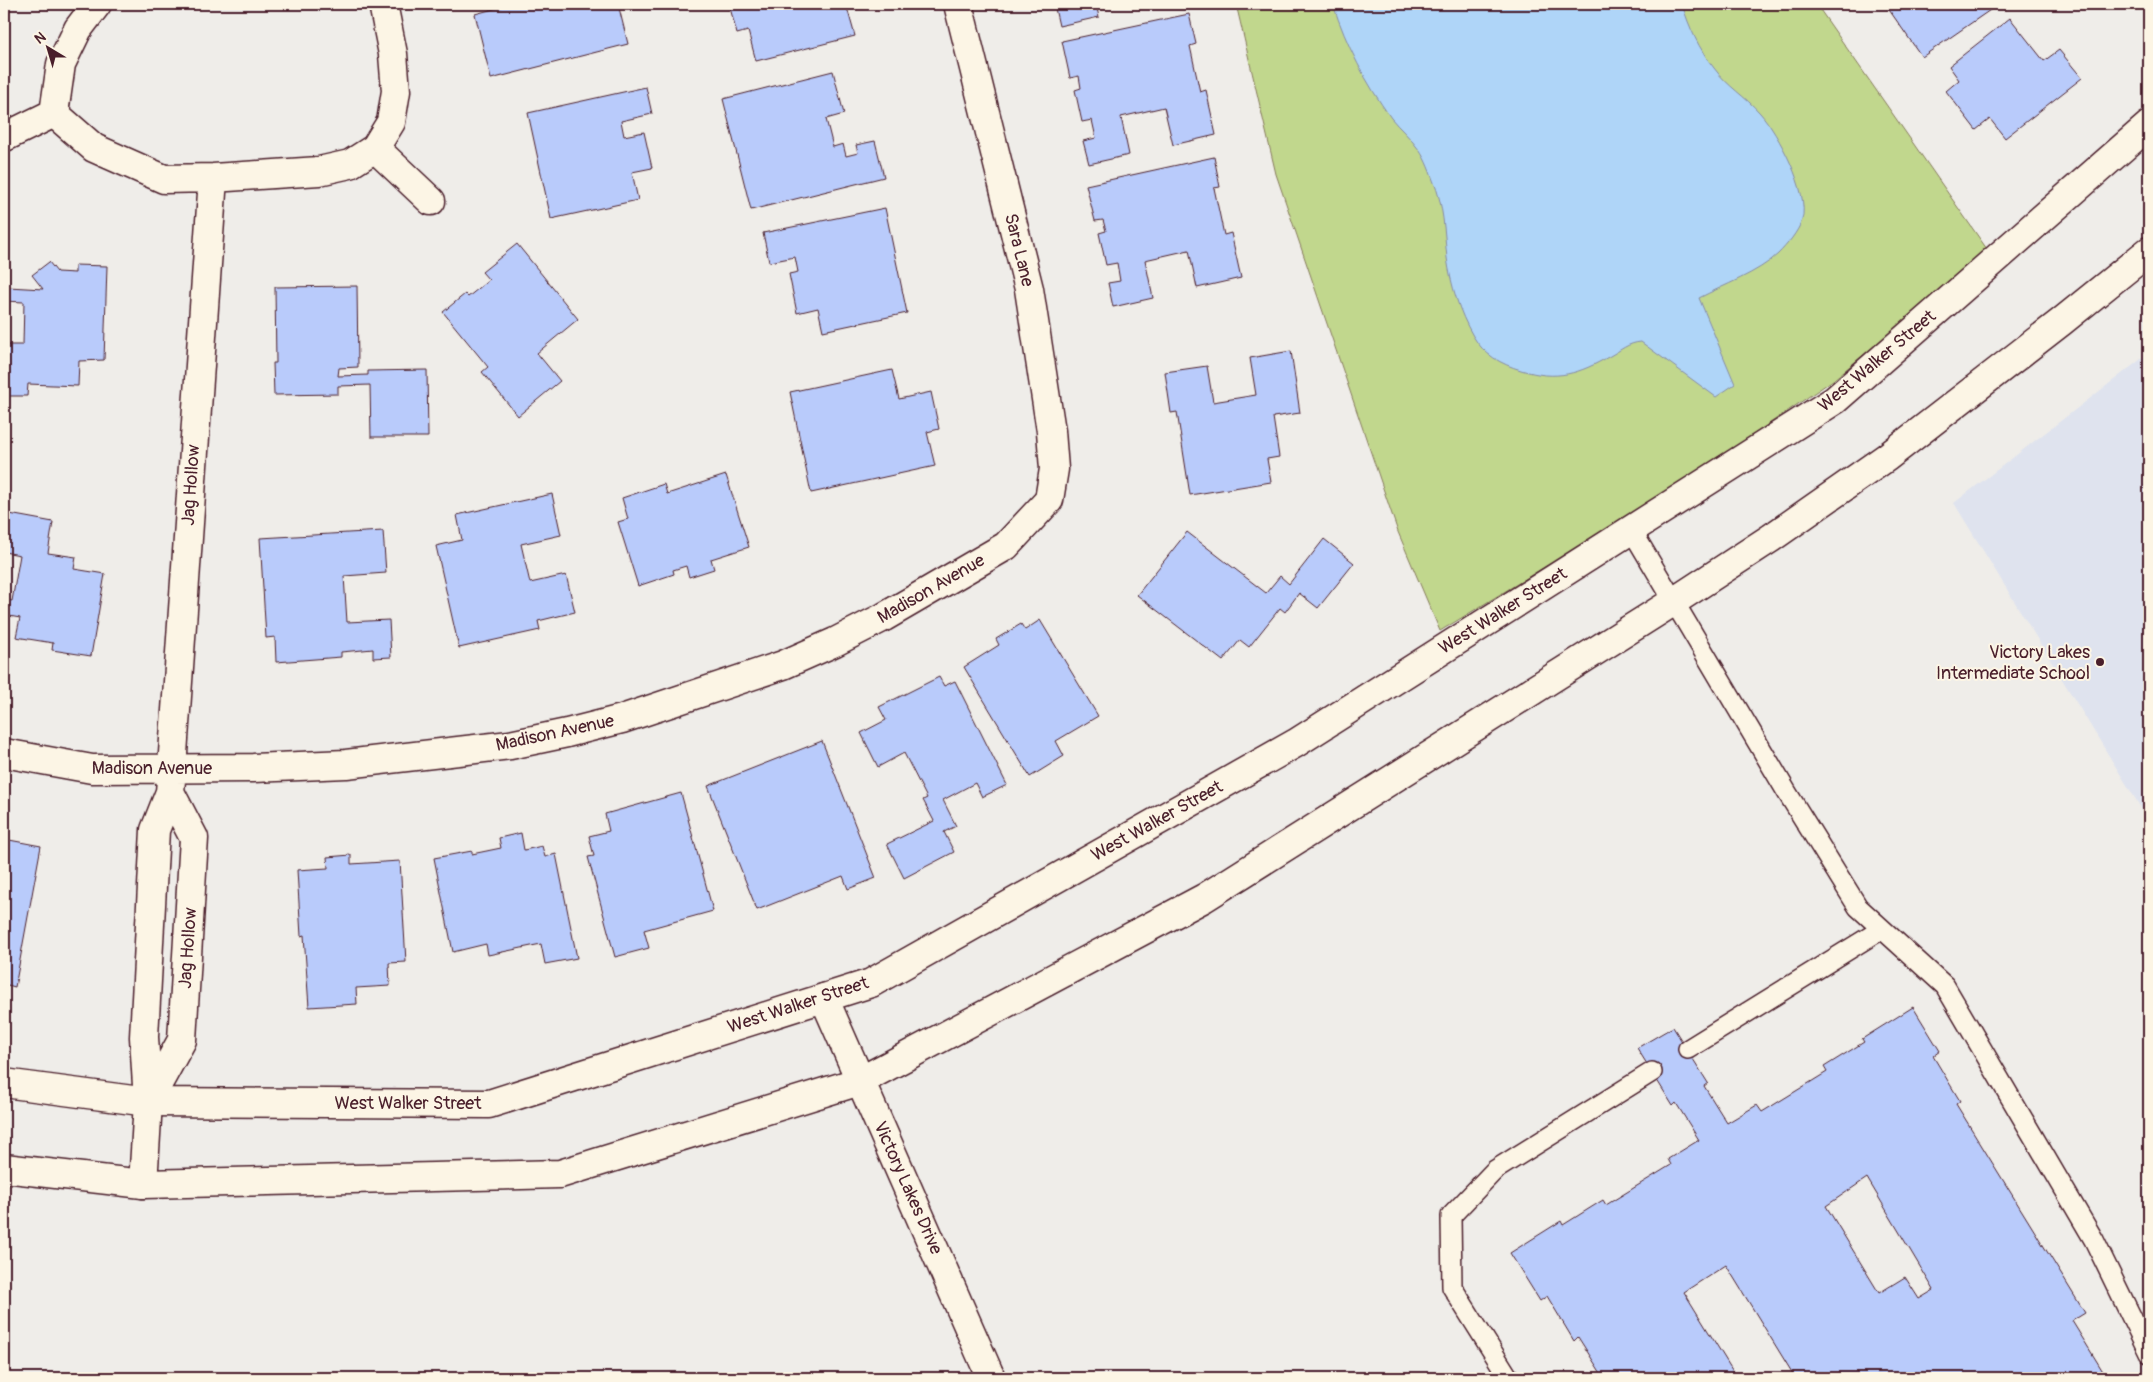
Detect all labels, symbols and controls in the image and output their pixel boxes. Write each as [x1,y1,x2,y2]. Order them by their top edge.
north arrow [22,22,72,72]
text: N [31,29,49,48]
street label: Sara Lane [999,211,1039,289]
street label: West Walker Street [1813,304,1941,417]
street label: Jag Hollow [177,444,205,526]
street label: Madison Avenue [873,549,989,629]
street label: West Walker Street [1435,562,1572,660]
place label: Victory Lakes Intermediate School [1936,641,2090,685]
marker: Victory Lakes Intermediate School [2094,656,2106,668]
street label: Madison Avenue [494,709,616,757]
street label: Madison Avenue [92,757,212,780]
street label: West Walker Street [1087,775,1228,867]
street label: Jag Hollow [174,907,202,989]
street label: West Walker Street [725,971,872,1039]
street label: West Walker Street [334,1092,482,1115]
street label: Victory Lakes Drive [868,1118,948,1258]

